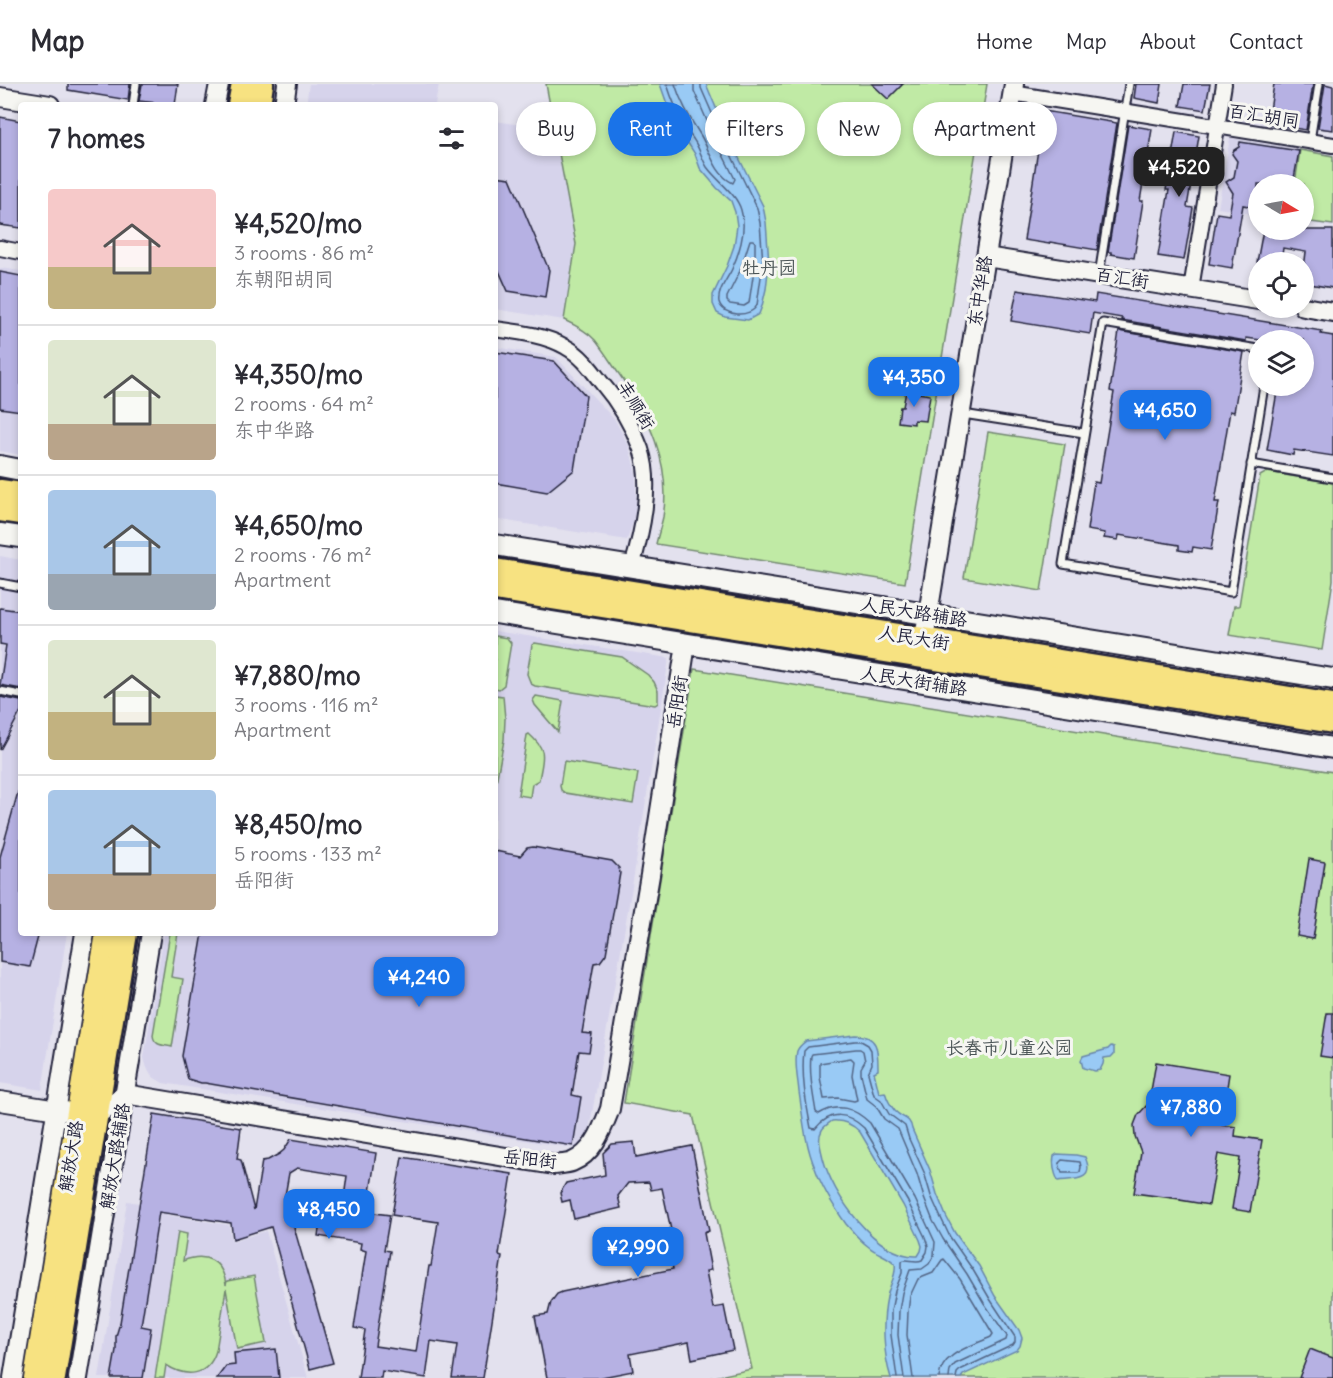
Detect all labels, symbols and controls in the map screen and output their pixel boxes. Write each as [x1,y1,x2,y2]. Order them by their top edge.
text: Map [30,23,84,59]
text: Home [976,28,1033,55]
text: Map [1066,28,1107,55]
text: About [1140,28,1196,55]
text: Contact [1229,28,1303,55]
street label: 百汇胡同 [1227,99,1301,132]
chip: Buy [516,102,596,156]
chip: Rent [608,102,693,156]
chip: Filters [705,102,805,156]
chip: New [817,102,901,156]
chip: Apartment [913,102,1057,156]
text: 7 homes [48,122,145,155]
icon: filters [435,122,468,155]
pin: ¥4,520 [1130,147,1228,198]
text: ¥4,520 [1147,154,1211,179]
north arrow [1248,174,1314,240]
map controls [1248,174,1314,396]
text: ¥4,520/mo [234,207,362,240]
icon: home [96,213,168,285]
text: 3 rooms · 86 m² [234,240,374,265]
button: locate [1248,252,1314,318]
street label: 东中华路 [963,254,996,328]
park label: 牡丹园 [742,256,796,279]
street label: 百汇街 [1094,262,1151,293]
text: 东朝阳胡同 [234,266,334,291]
button: layers [1248,330,1314,396]
pin: ¥4,350 [865,357,963,408]
text: ¥4,350/mo [234,358,363,391]
icon: home [96,364,168,436]
text: ¥4,350 [882,364,946,389]
street label: 丰顺街 [613,376,660,434]
pin: ¥4,650 [1116,390,1214,441]
text: 2 rooms · 64 m² [234,391,374,416]
text: ¥4,650 [1133,397,1197,422]
text: 东中华路 [234,417,314,442]
text: ¥4,650/mo [234,509,363,542]
icon: home [96,514,168,586]
text: 2 rooms · 76 m² [234,542,372,567]
text: Apartment [234,567,331,592]
street label: 人民大路辅路 [859,592,969,631]
street label: 人民大街 [877,621,951,654]
text: ¥7,880/mo [234,659,361,692]
street label: 人民大街辅路 [859,661,969,700]
icon: home [96,664,168,736]
street label: 岳阳街 [661,673,692,730]
text: 3 rooms · 116 m² [234,692,378,717]
text: Apartment [234,717,331,742]
text: ¥8,450/mo [234,808,362,841]
icon: home [96,814,168,886]
text: 5 rooms · 133 m² [234,841,382,866]
text: 岳阳街 [234,867,294,892]
pin: ¥4,240 [370,957,468,1008]
text: ¥4,240 [388,964,450,989]
park label: 长春市儿童公园 [946,1036,1072,1059]
pin: ¥7,880 [1142,1087,1240,1138]
text: ¥7,880 [1160,1094,1222,1119]
street label: 解放大路辅路 [95,1101,134,1211]
street label: 解放大路 [54,1119,87,1193]
street label: 岳阳街 [502,1144,558,1173]
pin: ¥8,450 [280,1189,378,1240]
text: ¥8,450 [297,1196,361,1221]
pin: ¥2,990 [589,1227,687,1278]
text: ¥2,990 [606,1234,670,1259]

